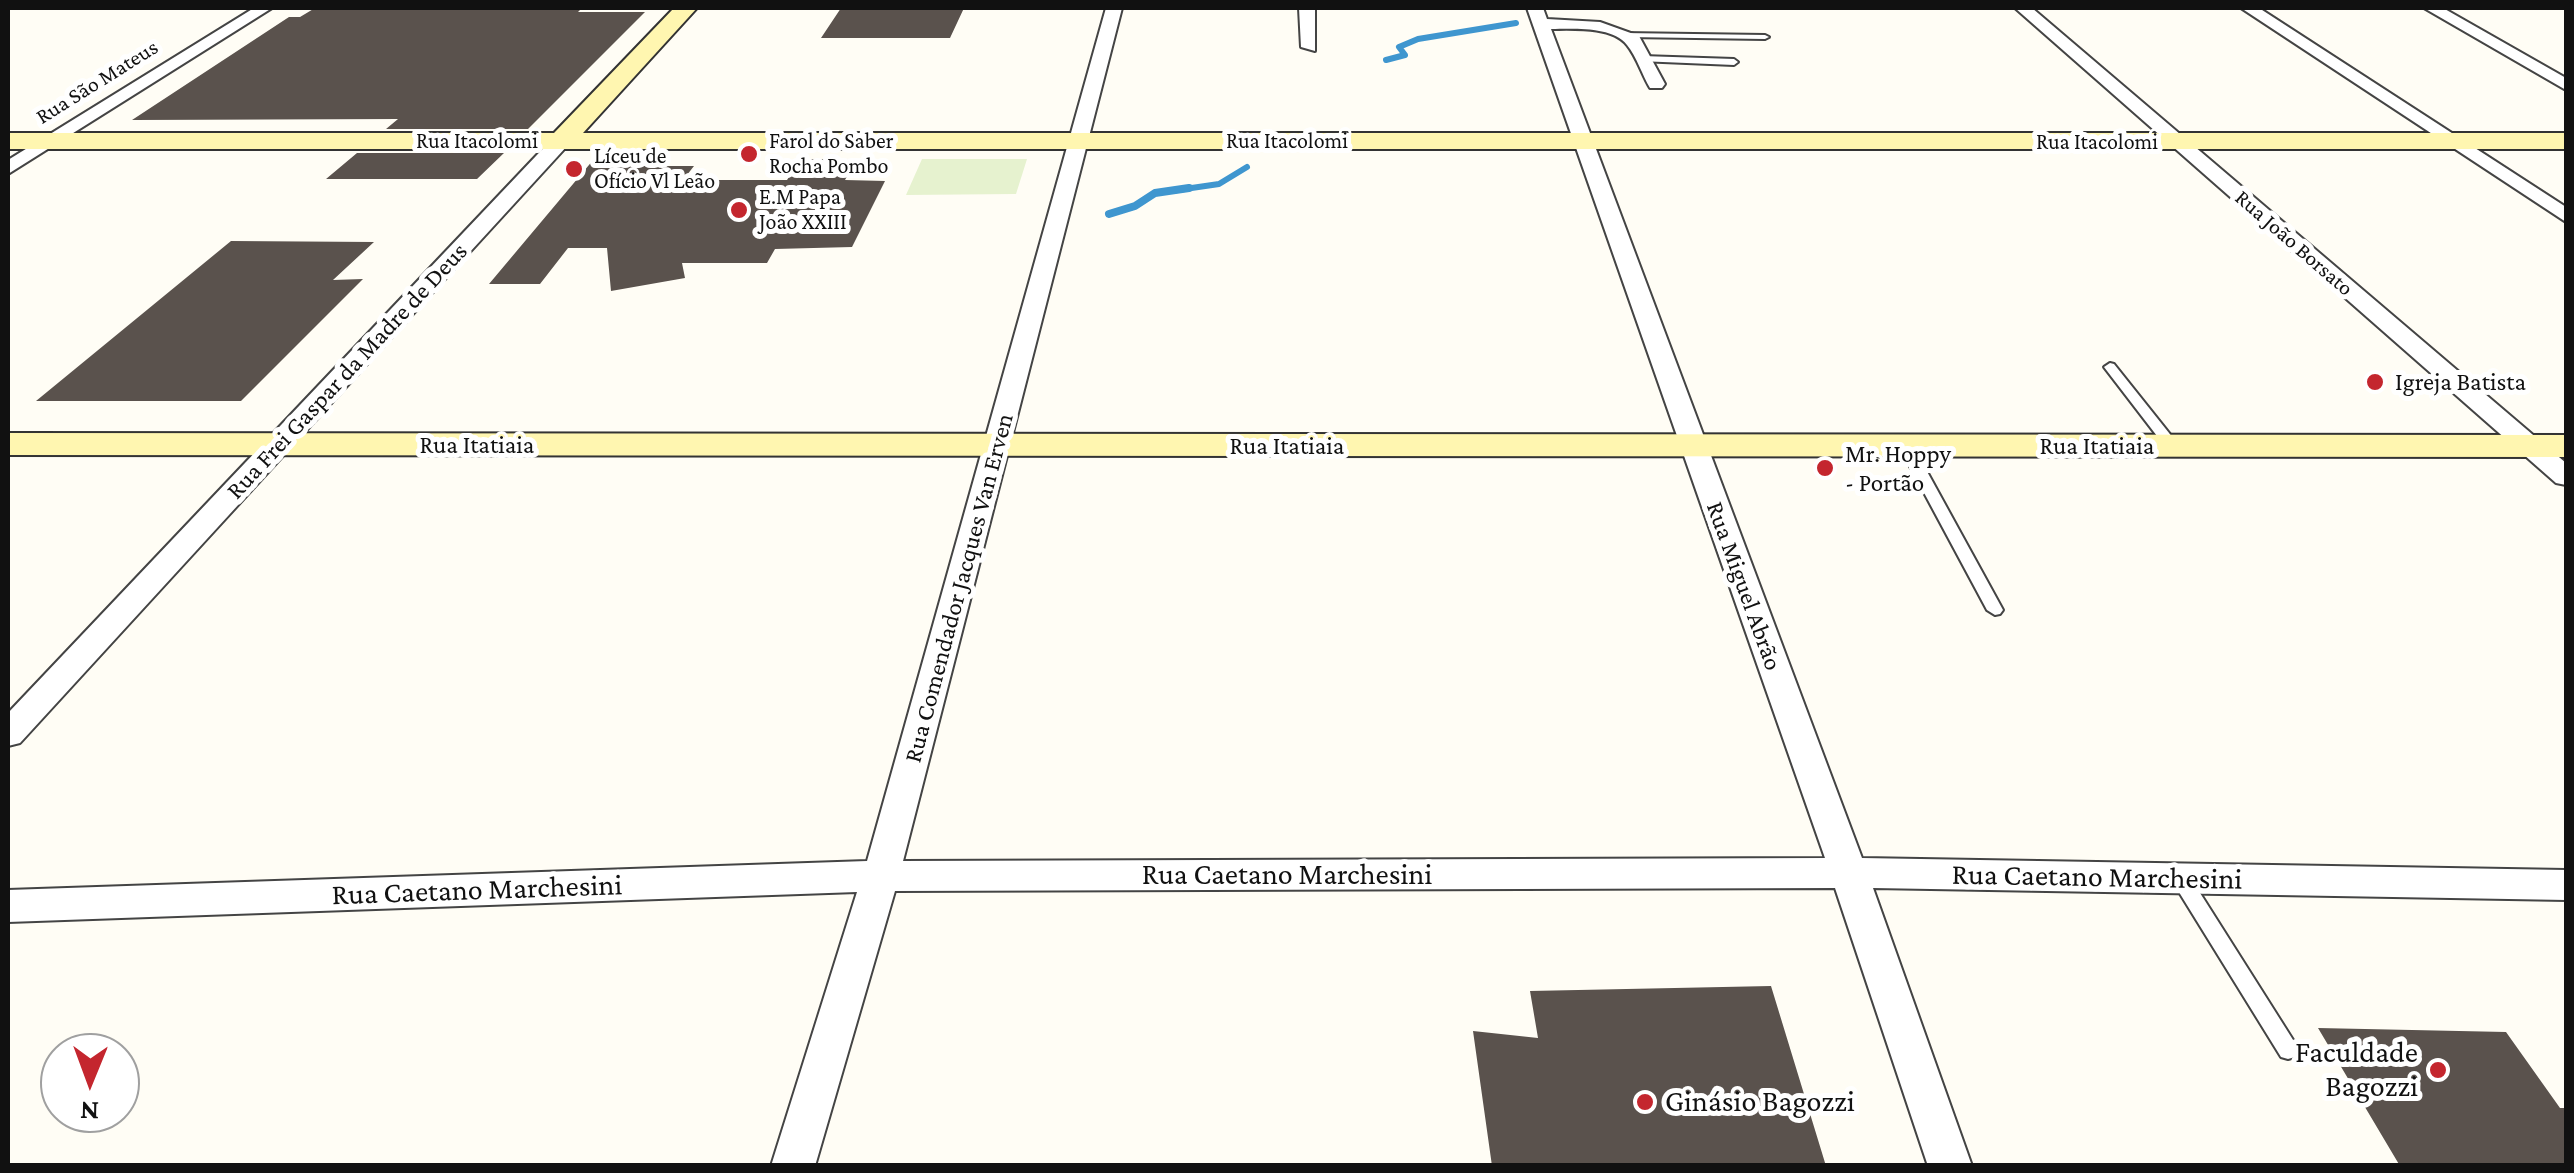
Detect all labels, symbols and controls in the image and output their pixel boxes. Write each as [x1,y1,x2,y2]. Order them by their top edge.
street label: Rua São Mateus [31,34,163,130]
street label: Rua Itacolomi [416,128,538,154]
place label: Farol do Saber Rocha Pombo [769,128,894,180]
street label: Rua Itacolomi [1226,128,1348,154]
street label: Rua Itacolomi [2036,129,2158,155]
place label: Líceu de Ofício Vl Leão [594,143,715,194]
marker: Farol do Saber Rocha Pombo [738,143,760,165]
marker: Líceu de Ofício Vl Leão [563,158,585,180]
place label: E.M Papa João XXIII [759,184,847,235]
street label: Rua João Borsato [2229,184,2359,302]
marker: E.M Papa João XXIII [728,199,750,221]
street label: Rua Frei Gaspar da Madre de Deus [220,237,474,505]
place label: Igreja Batista [2395,367,2526,397]
marker: Igreja Batista [2364,371,2386,393]
street label: Rua Comendador Jacques Van Erven [898,410,1020,766]
street label: Rua Itatiaia [420,430,534,460]
street label: Rua Itatiaia [1230,431,1344,461]
street label: Rua Itatiaia [2040,431,2154,461]
place label: Mr. Hoppy - Portão [1845,439,1951,498]
marker: Mr. Hoppy - Portão [1814,457,1836,479]
street label: Rua Miguel Abrão [1700,498,1788,674]
street label: Rua Caetano Marchesini [1951,856,2243,898]
street label: Rua Caetano Marchesini [1142,857,1432,893]
street label: Rua Caetano Marchesini [331,867,623,913]
north arrow [40,1033,140,1133]
place label: Faculdade Bagozzi [2295,1035,2418,1106]
marker: Faculdade Bagozzi [2427,1059,2449,1081]
place label: Ginásio Bagozzi [1665,1084,1855,1120]
marker: Ginásio Bagozzi [1634,1091,1656,1113]
text: N [80,1096,99,1127]

